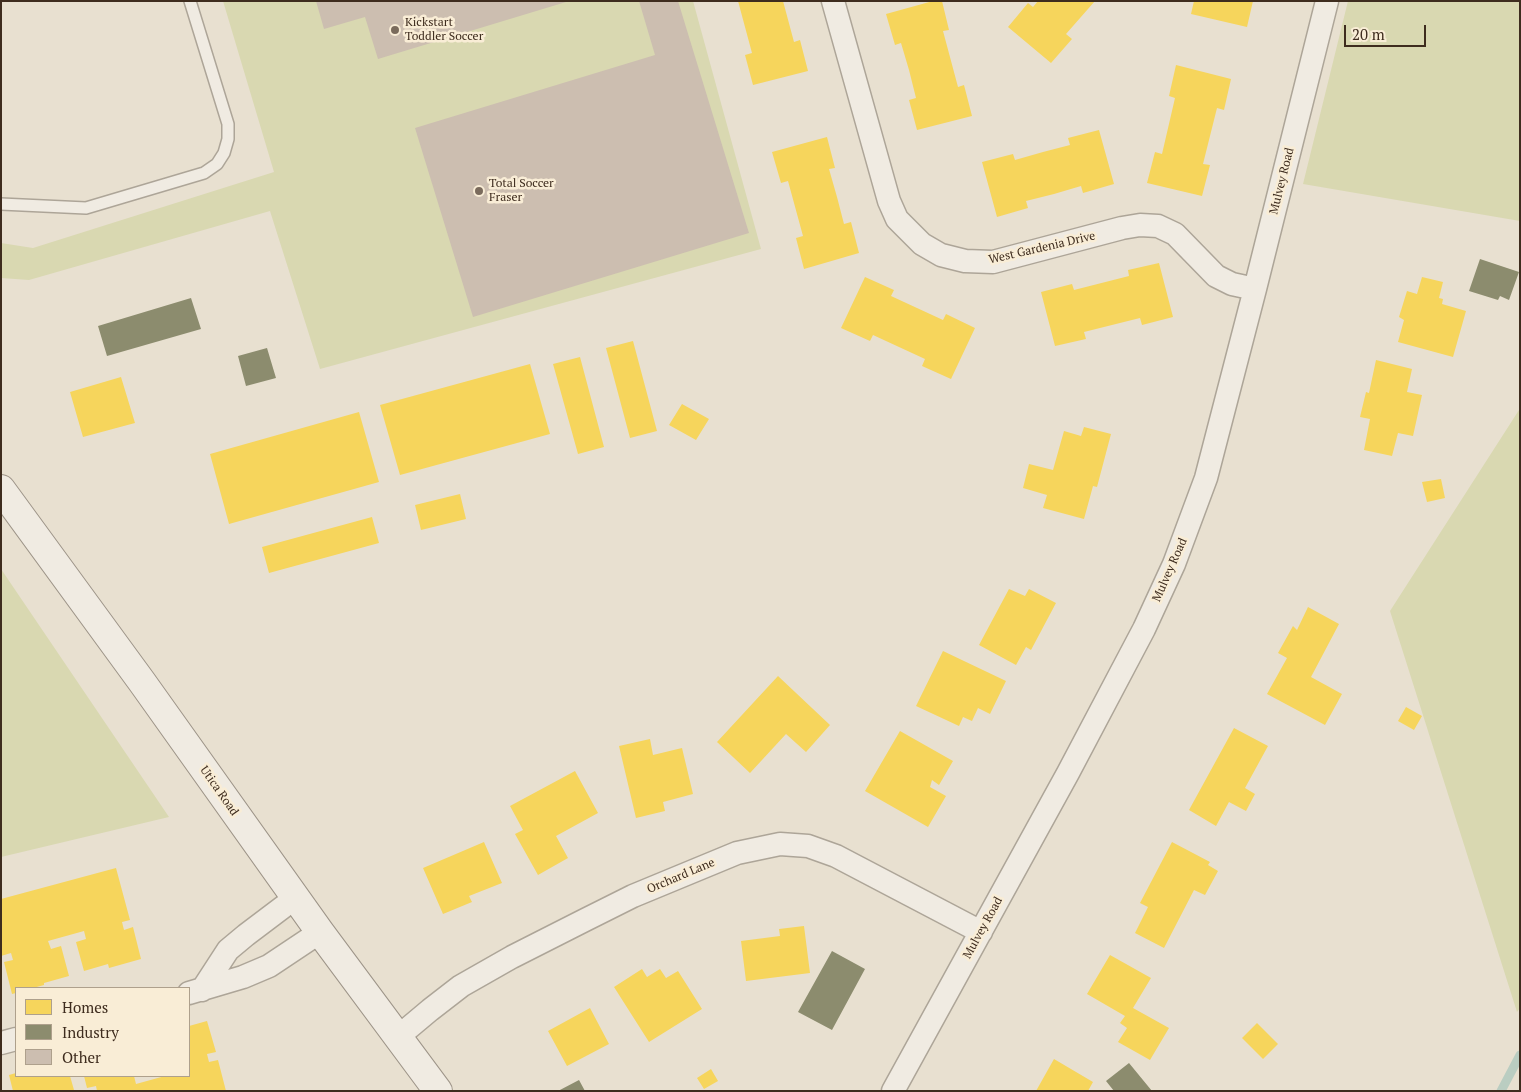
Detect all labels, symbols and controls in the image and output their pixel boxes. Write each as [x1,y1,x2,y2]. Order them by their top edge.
scale bar [1346,15,1428,47]
place label: Kickstart Toddler Soccer [405,16,483,44]
marker: Kickstart Toddler Soccer [389,24,401,36]
text: 20 m [1352,24,1385,44]
street label: Mulvey Road [1267,146,1297,216]
place label: Total Soccer Fraser [489,177,554,205]
marker: Total Soccer Fraser [473,185,485,197]
street label: West Gardenia Drive [987,229,1097,267]
street label: Mulvey Road [1150,536,1190,604]
street label: Utica Road [197,763,241,819]
street label: Orchard Lane [645,855,717,897]
street label: Mulvey Road [960,895,1006,961]
legend [15,987,190,1077]
text: Homes [62,997,108,1017]
text: Industry [62,1022,119,1042]
text: Other [62,1047,101,1067]

